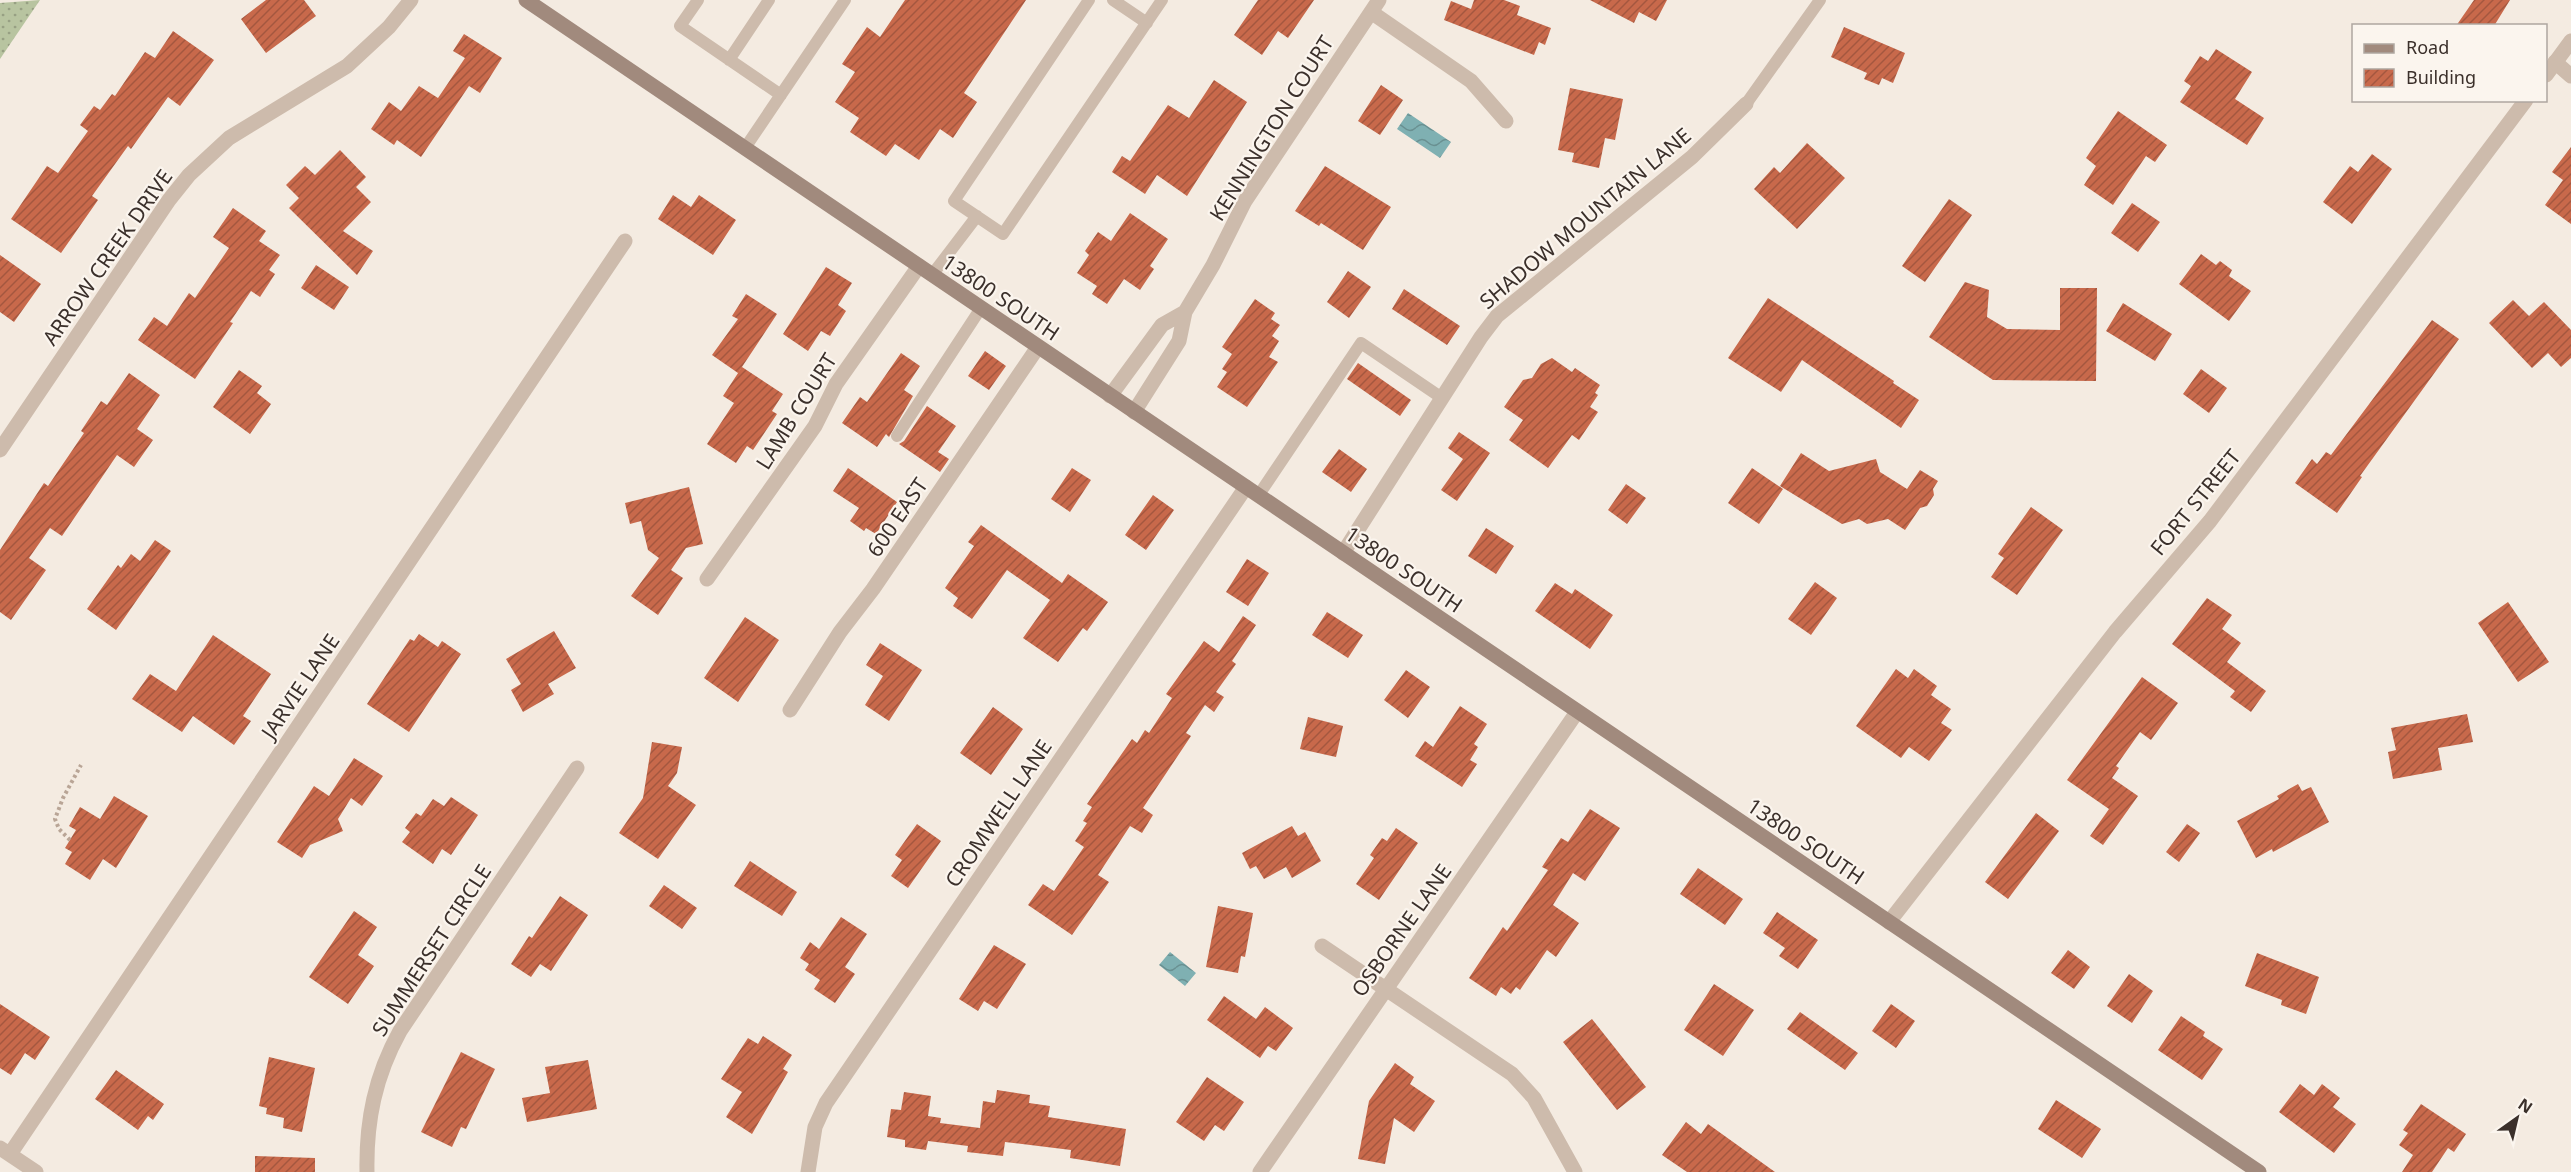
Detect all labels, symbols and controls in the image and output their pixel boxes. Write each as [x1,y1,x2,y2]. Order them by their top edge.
legend [2352,24,2547,102]
street label: KENNINGTON COURT [1203,30,1340,226]
text: Road [2406,35,2449,59]
text: Building [2406,65,2476,89]
street label: SHADOW MOUNTAIN LANE [1473,121,1697,315]
street label: ARROW CREEK DRIVE [36,164,178,350]
street label: 13800 SOUTH [937,247,1065,347]
street label: LAMB COURT [749,347,843,474]
street label: FORT STREET [2144,443,2247,561]
street label: 600 EAST [860,472,934,562]
street label: 13800 SOUTH [1340,519,1468,619]
street label: JARVIE LANE [253,628,345,746]
street label: CROMWELL LANE [938,734,1058,892]
street label: 13800 SOUTH [1742,791,1870,891]
street label: OSBORNE LANE [1345,858,1457,1002]
street label: SUMMERSET CIRCLE [365,859,497,1041]
north arrow [2487,1088,2547,1148]
text: N [2514,1093,2537,1118]

